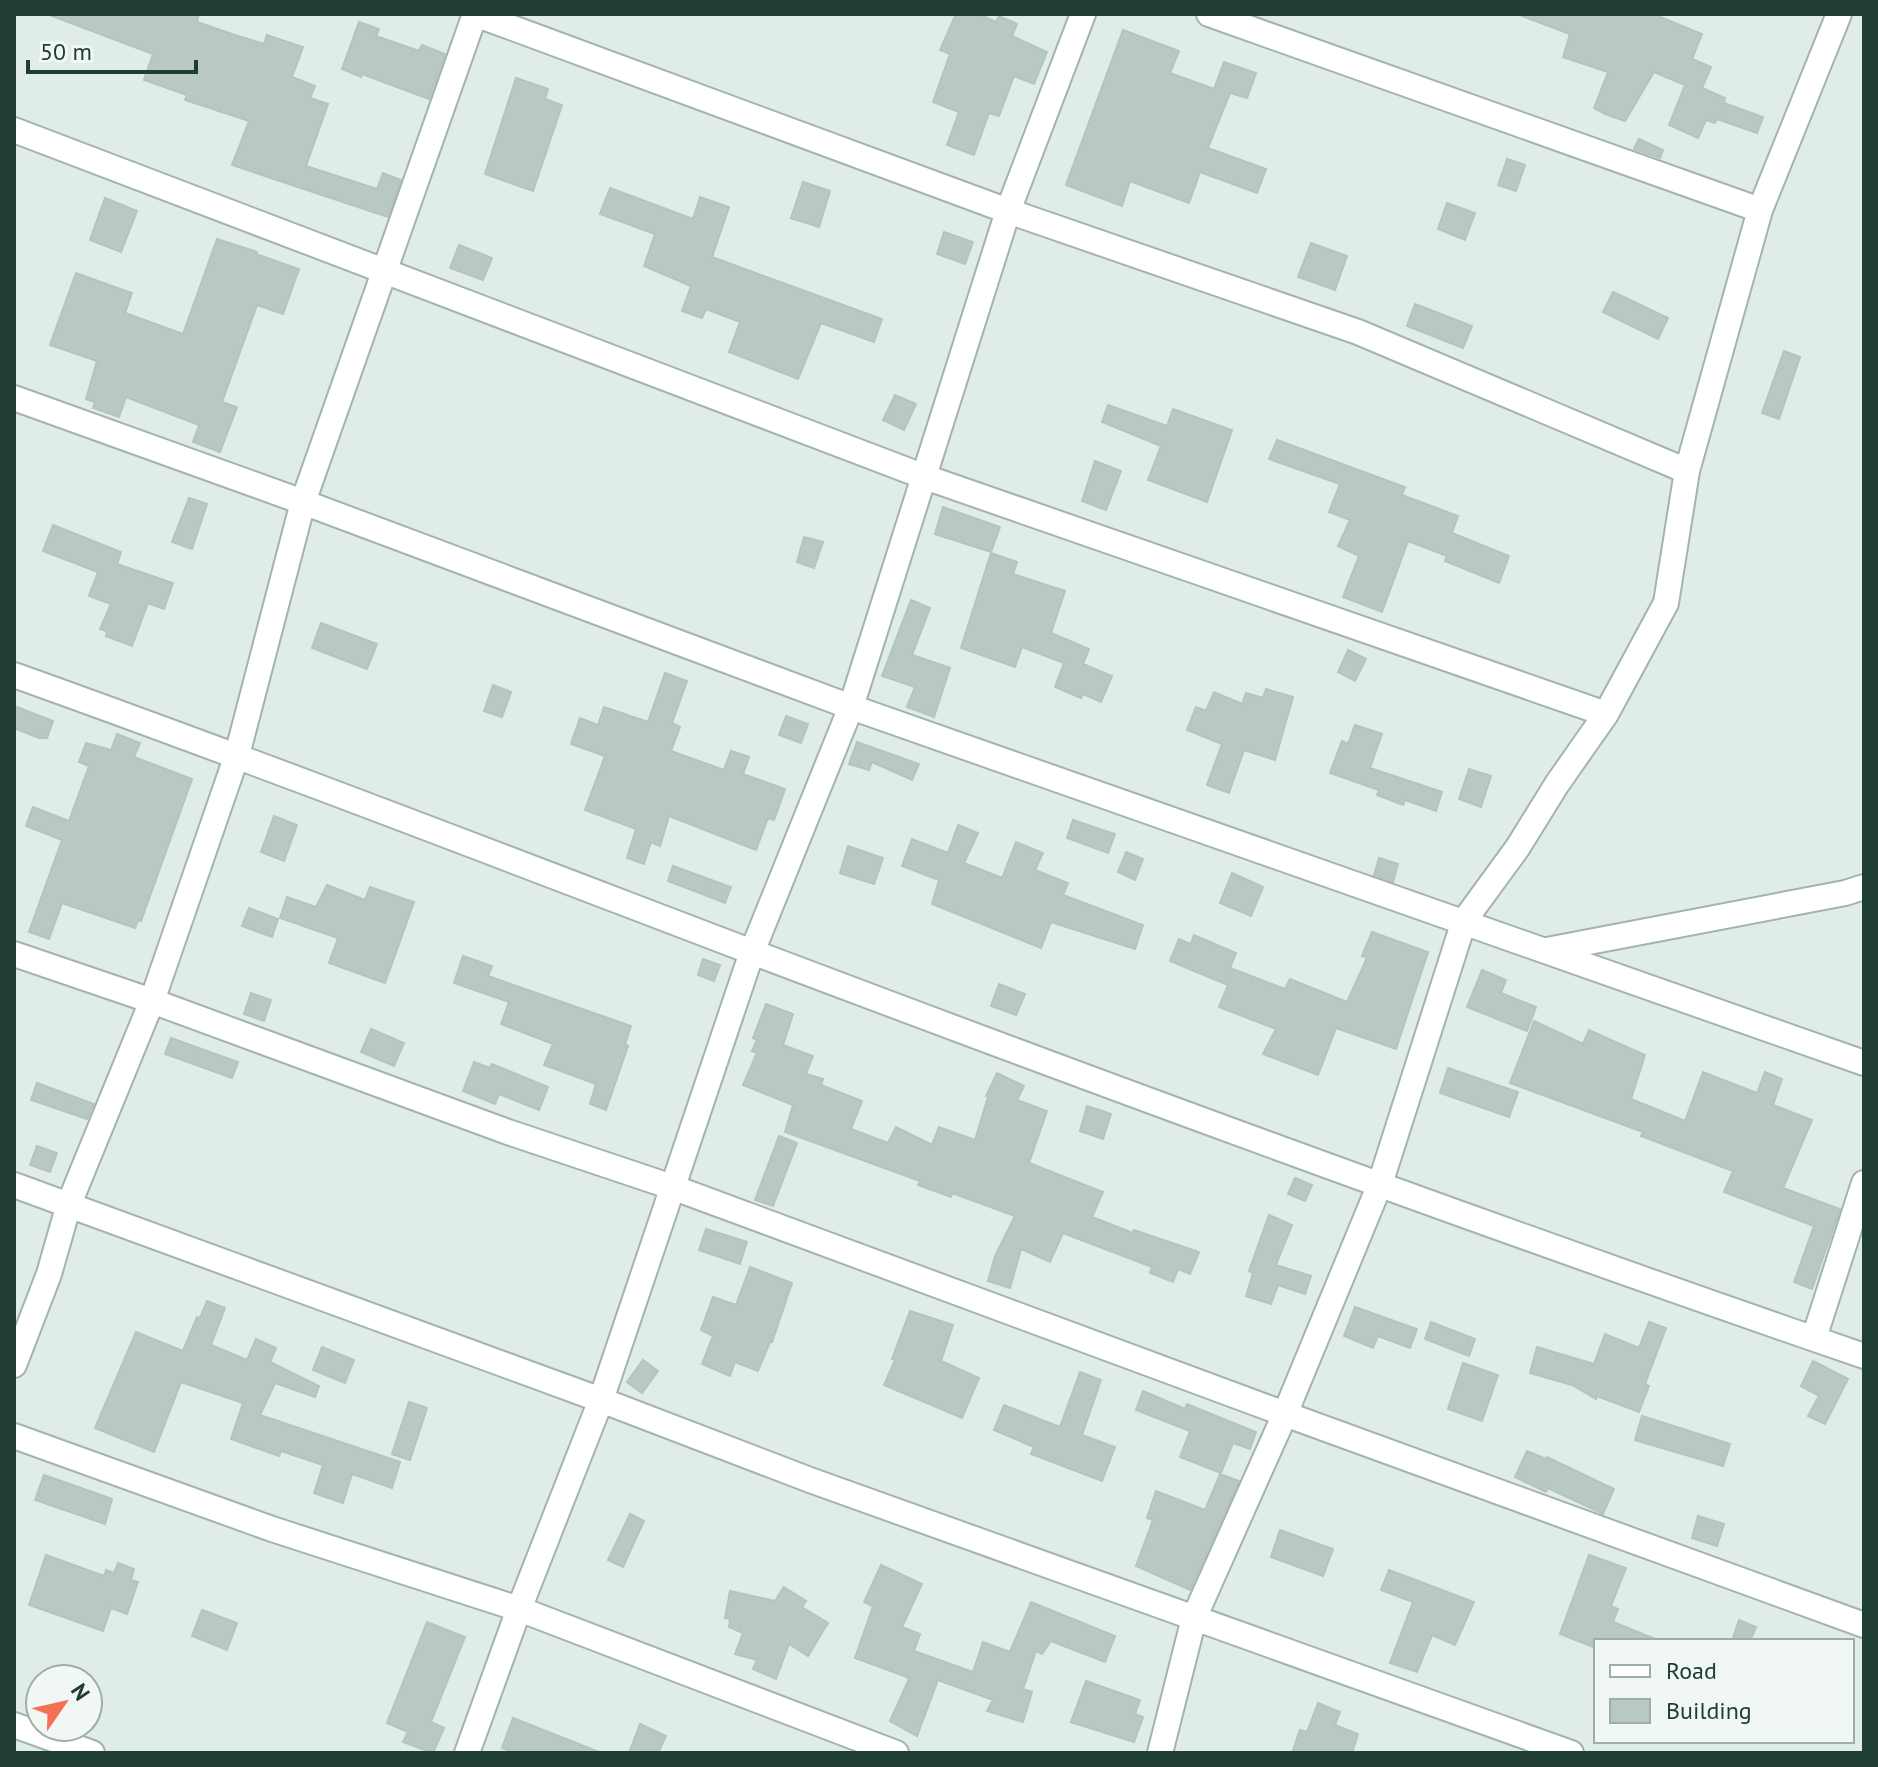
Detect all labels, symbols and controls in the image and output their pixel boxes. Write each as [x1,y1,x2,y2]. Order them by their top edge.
scale bar [28,24,196,74]
text: 50 m [40,36,92,67]
legend [1594,1639,1854,1743]
text: Road [1666,1655,1717,1686]
north arrow [24,1663,104,1743]
text: N [65,1678,96,1706]
text: Building [1666,1695,1752,1726]

